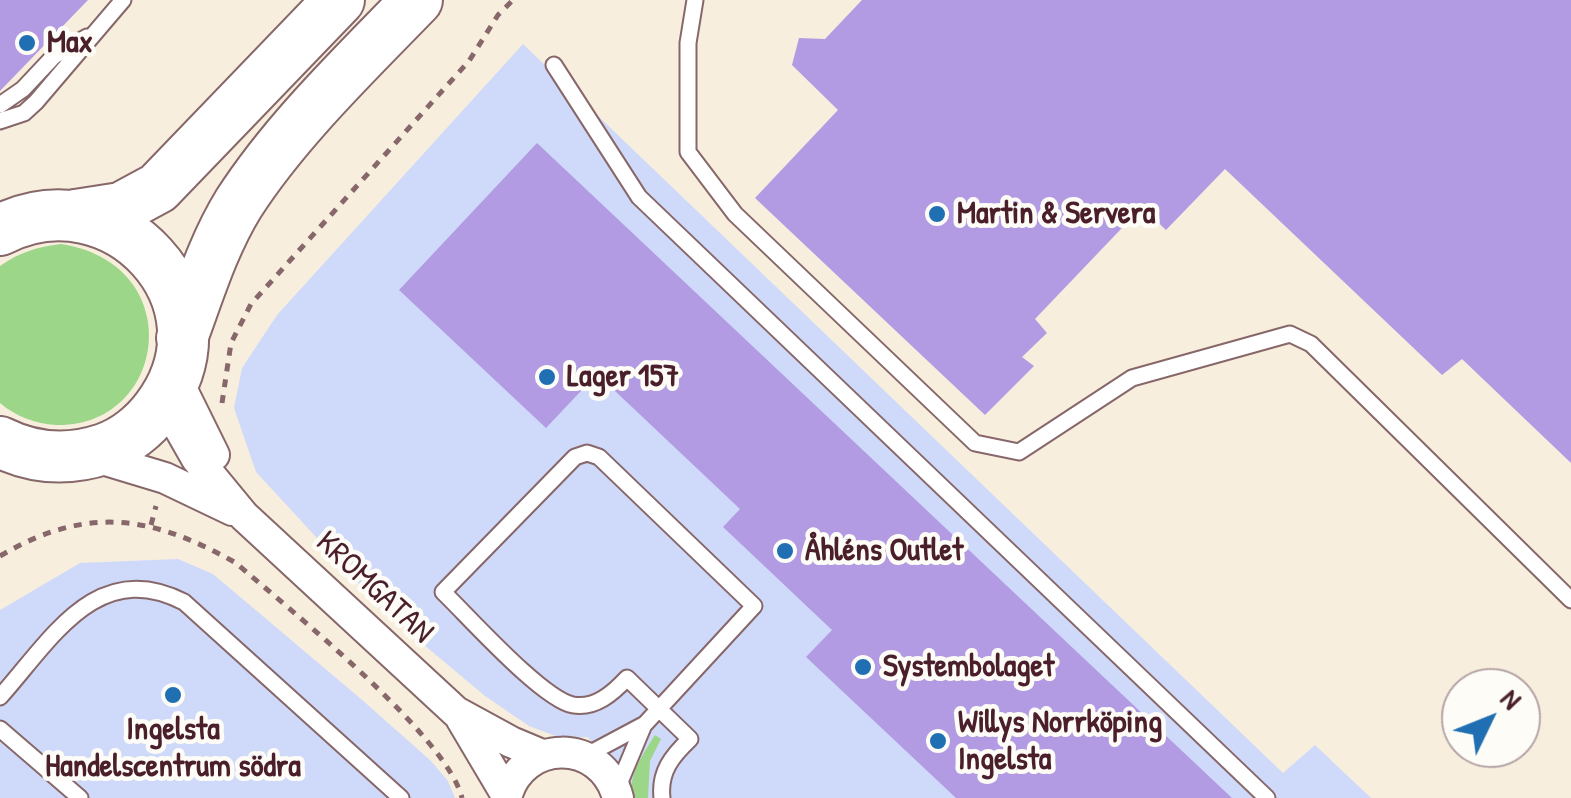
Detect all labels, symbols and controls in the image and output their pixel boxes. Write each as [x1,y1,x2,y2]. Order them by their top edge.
place label: Max [47,24,93,62]
marker: Max [16,32,38,54]
place label: Martin & Servera [957,195,1155,233]
marker: Martin & Servera [926,203,948,225]
place label: Lager 157 [567,358,679,396]
marker: Lager 157 [536,366,558,388]
street label: KROMGATAN [307,524,441,652]
place label: Åhléns Outlet [805,532,963,570]
marker: Åhléns Outlet [774,540,796,562]
place label: Systembolaget [883,648,1054,686]
marker: Systembolaget [852,656,874,678]
north arrow [1441,668,1541,768]
text: N [1492,680,1530,717]
marker: Ingelsta Handelscentrum södra [162,684,184,706]
place label: Willys Norrköping Ingelsta [958,704,1162,779]
place label: Ingelsta Handelscentrum södra [45,711,301,786]
marker: Willys Norrköping Ingelsta [927,730,949,752]

